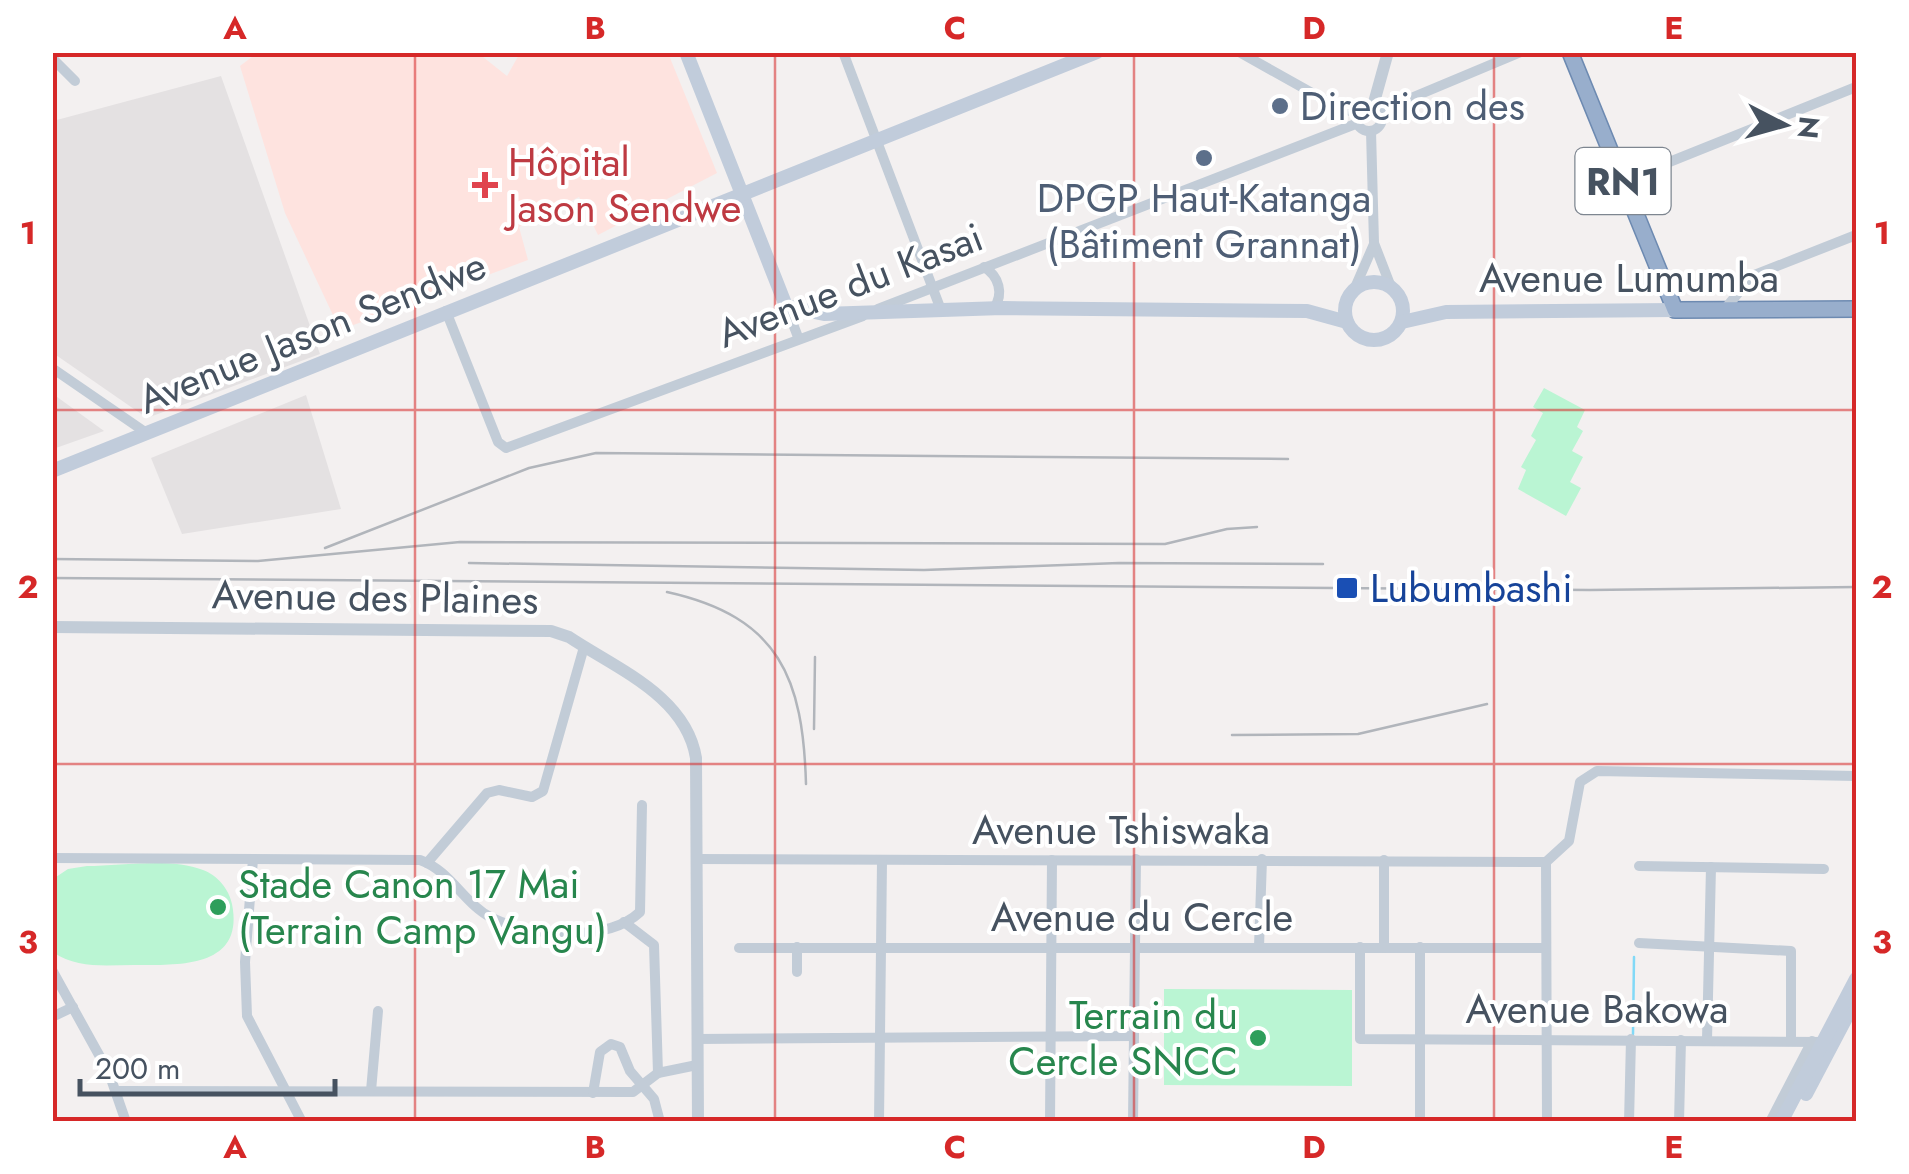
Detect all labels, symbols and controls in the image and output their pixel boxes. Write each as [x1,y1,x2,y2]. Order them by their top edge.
text: A [222,5,247,51]
text: B [584,5,606,51]
text: C [944,5,966,51]
text: D [1302,5,1326,51]
text: E [1664,5,1684,51]
north arrow [1734,75,1834,175]
place label: Direction des [1300,77,1525,135]
marker: Direction des [1269,95,1291,117]
text: N [1787,114,1830,141]
place label: Hôpital Jason Sendwe [503,133,741,237]
marker: DPGP Haut-Katanga (Bâtiment Grannat) [1193,147,1215,169]
road number: RN1 [1576,148,1670,214]
place label: DPGP Haut-Katanga (Bâtiment Grannat) [1037,169,1371,273]
marker: Hôpital Jason Sendwe [472,172,498,198]
street label: Avenue du Kasai [709,208,991,362]
text: 1 [20,210,36,256]
text: 1 [1874,210,1890,256]
street label: Avenue Jason Sendwe [130,236,494,428]
street label: Avenue Lumumba [1479,249,1779,307]
place label: Lubumbashi [1370,559,1573,617]
text: 2 [18,564,39,610]
text: 2 [1872,564,1893,610]
street label: Avenue des Plaines [211,565,539,629]
marker: Lubumbashi [1334,575,1360,601]
street label: Avenue Tshiswaka [972,801,1270,859]
place label: Stade Canon 17 Mai (Terrain Camp Vangu) [238,855,607,959]
street label: Avenue du Cercle [991,888,1293,946]
marker: Stade Canon 17 Mai (Terrain Camp Vangu) [207,896,229,918]
text: 3 [18,919,38,965]
text: 3 [1872,919,1892,965]
street label: Avenue Bakowa [1466,980,1728,1038]
place label: Terrain du Cercle SNCC [1008,986,1238,1090]
marker: Terrain du Cercle SNCC [1247,1027,1269,1049]
scale bar [80,1034,335,1096]
text: 200 m [95,1047,180,1090]
text: A [222,1124,247,1170]
text: B [584,1124,606,1170]
text: C [944,1124,966,1170]
text: D [1302,1124,1326,1170]
text: E [1664,1124,1684,1170]

